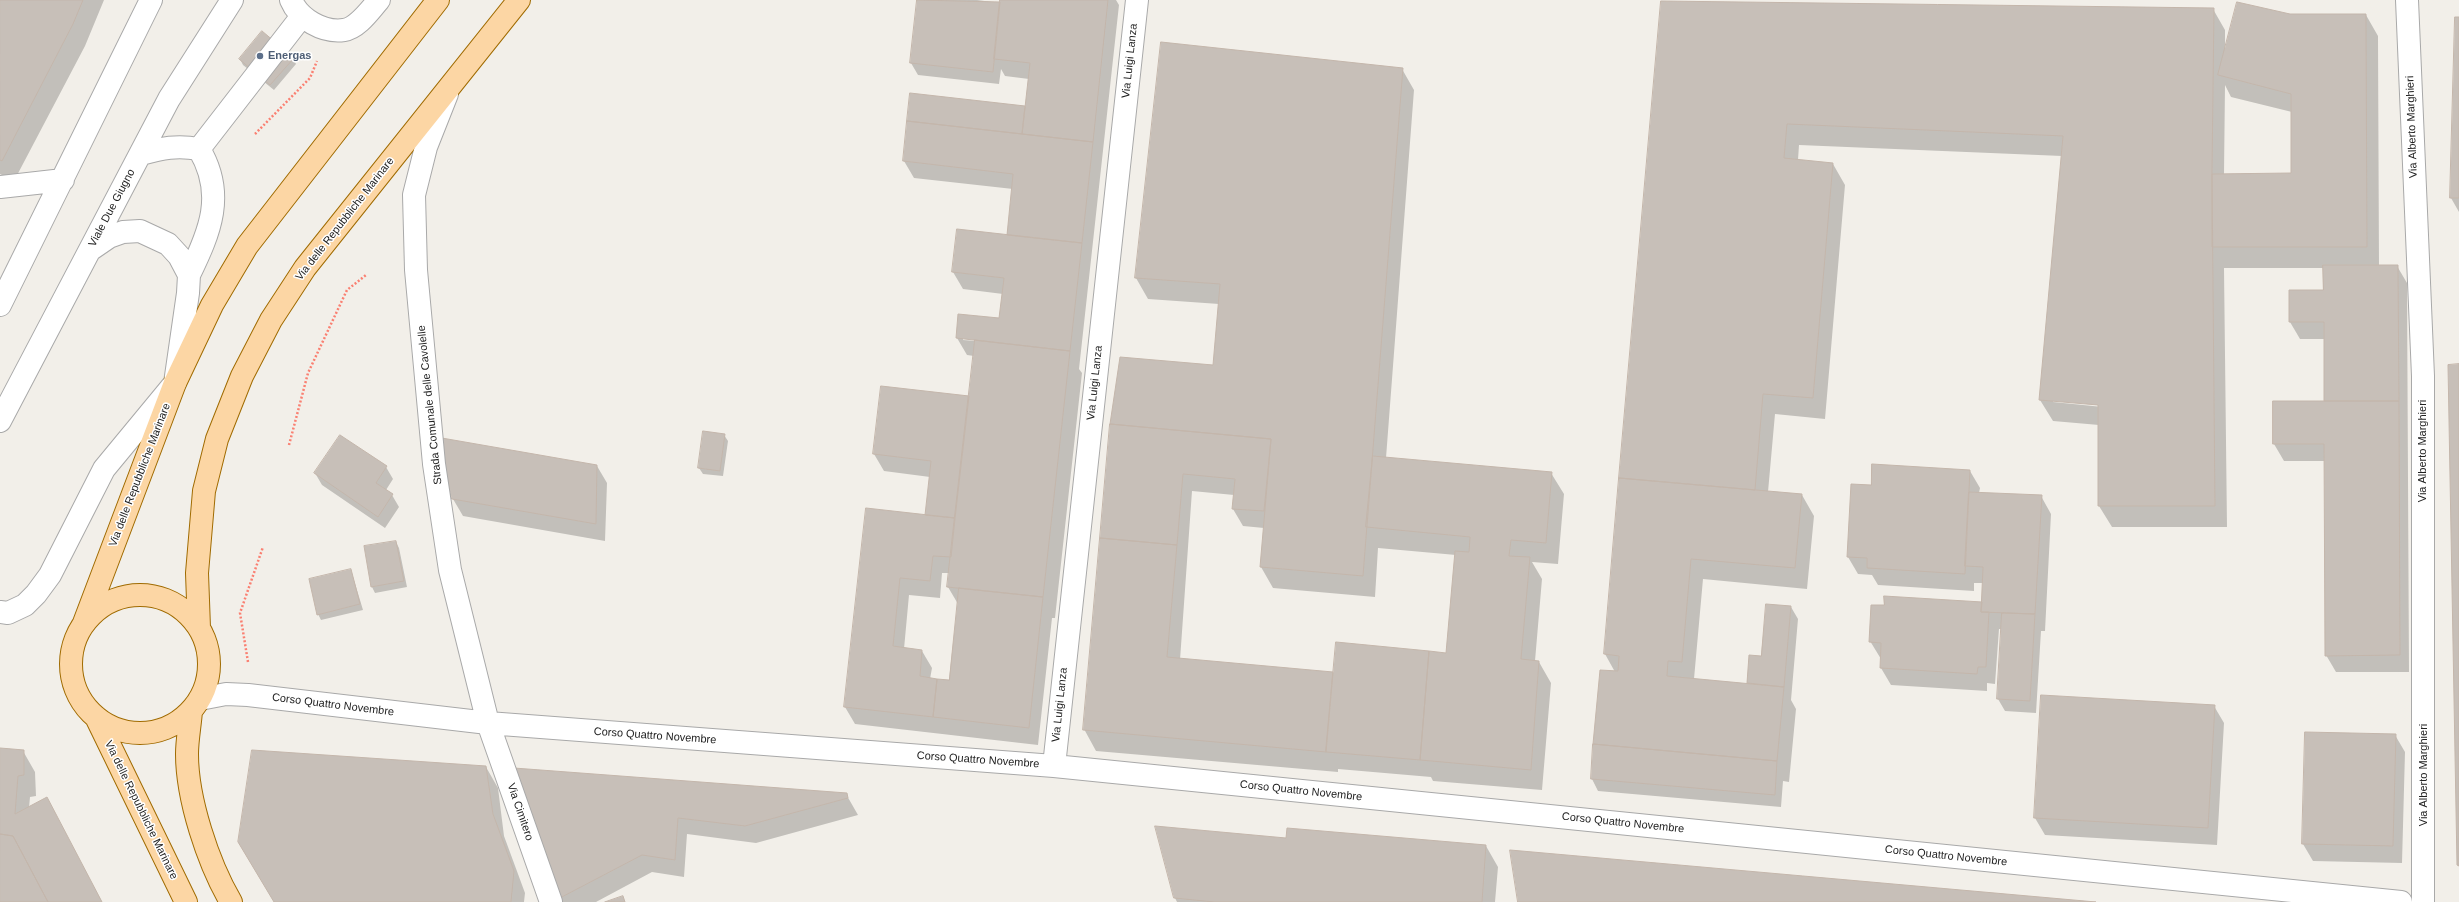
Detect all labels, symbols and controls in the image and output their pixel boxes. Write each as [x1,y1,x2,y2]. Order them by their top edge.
street label: Via Luigi Lanza [1120,23,1140,99]
place label: Energas [268,49,311,63]
marker: Energas [255,51,265,61]
street label: Via Alberto Marghieri [2404,76,2420,178]
street label: Via delle Repubbliche Marinare [293,155,397,283]
street label: Viale Due Giugno [86,167,138,249]
street label: Strada Comunale delle Cavolelle [415,325,445,485]
street label: Via Luigi Lanza [1085,345,1105,421]
street label: Via Alberto Marghieri [2416,400,2430,502]
street label: Via delle Repubbliche Marinare [106,401,174,549]
street label: Via Luigi Lanza [1050,667,1070,743]
street label: Corso Quattro Novembre [271,691,395,719]
street label: Via Alberto Marghieri [2417,724,2431,826]
street label: Corso Quattro Novembre [593,725,717,747]
street label: Via delle Repubbliche Marinare [102,738,180,882]
street label: Corso Quattro Novembre [916,749,1040,771]
street label: Corso Quattro Novembre [1239,778,1363,804]
street label: Via Cimitero [504,782,536,842]
street label: Corso Quattro Novembre [1561,810,1685,836]
street label: Corso Quattro Novembre [1884,843,2008,869]

